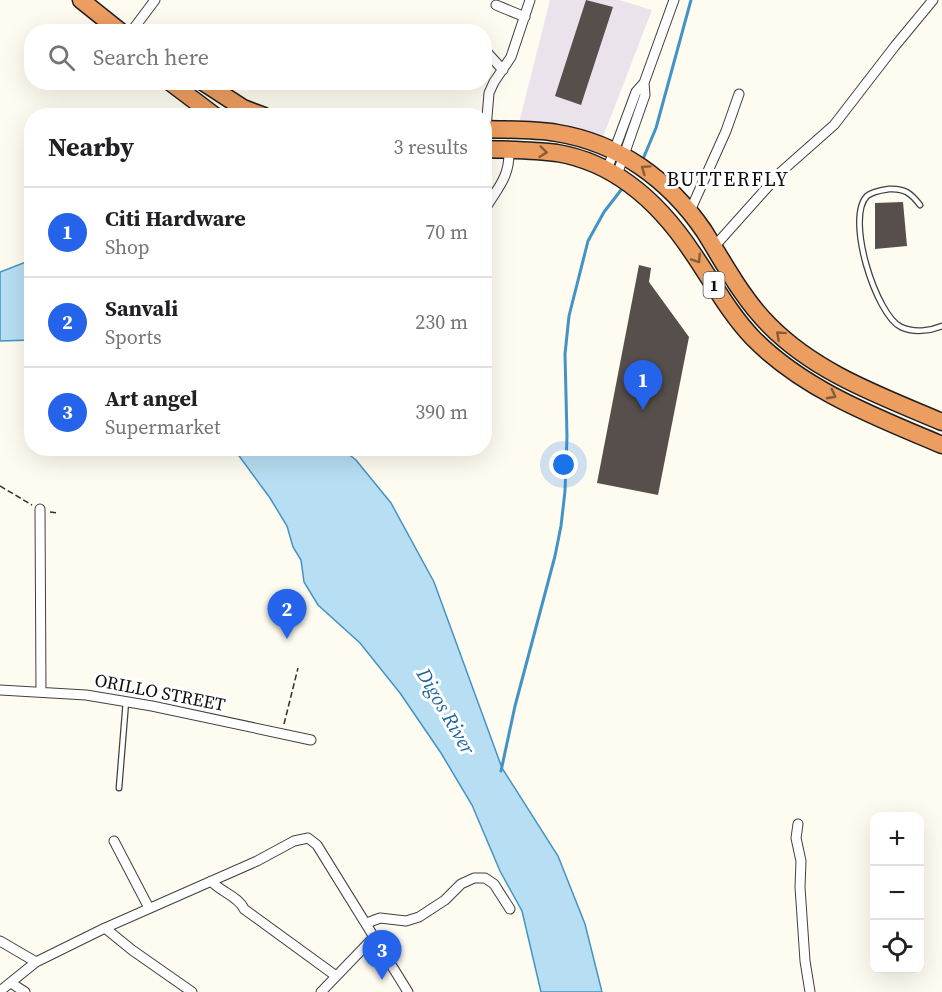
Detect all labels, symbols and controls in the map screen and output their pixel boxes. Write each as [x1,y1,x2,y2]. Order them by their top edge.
search box [24,24,492,90]
icon: search [45,41,78,74]
text: Search here [93,42,209,72]
text: Nearby [48,129,134,165]
text: 3 results [393,133,468,161]
one-way arrow [538,145,547,158]
one-way arrow [640,165,651,176]
district label: BUTTERFLY [666,165,790,193]
text: Citi Hardware [105,203,246,233]
text: 1 [62,218,73,246]
text: 70 m [425,218,468,246]
text: Shop [105,233,150,261]
one-way arrow [689,253,701,263]
road number: 1 [704,272,724,298]
text: Sanvali [105,293,178,323]
text: 2 [62,308,73,336]
text: 230 m [415,308,468,336]
text: Sports [105,323,162,351]
one-way arrow [777,331,787,342]
pin: 1 [624,360,662,410]
text: Art angel [105,383,198,413]
one-way arrow [826,388,836,399]
text: 3 [62,398,73,426]
text: 390 m [415,398,468,426]
text: Supermarket [105,413,220,441]
your location [549,450,578,479]
pin: 2 [268,590,306,639]
water label: Digos River [410,662,482,760]
street label: ORILLO STREET [93,667,228,717]
map controls [870,812,924,974]
button: + [870,812,924,866]
button: − [870,866,924,920]
button: locate [870,920,924,974]
pin: 3 [362,930,401,980]

